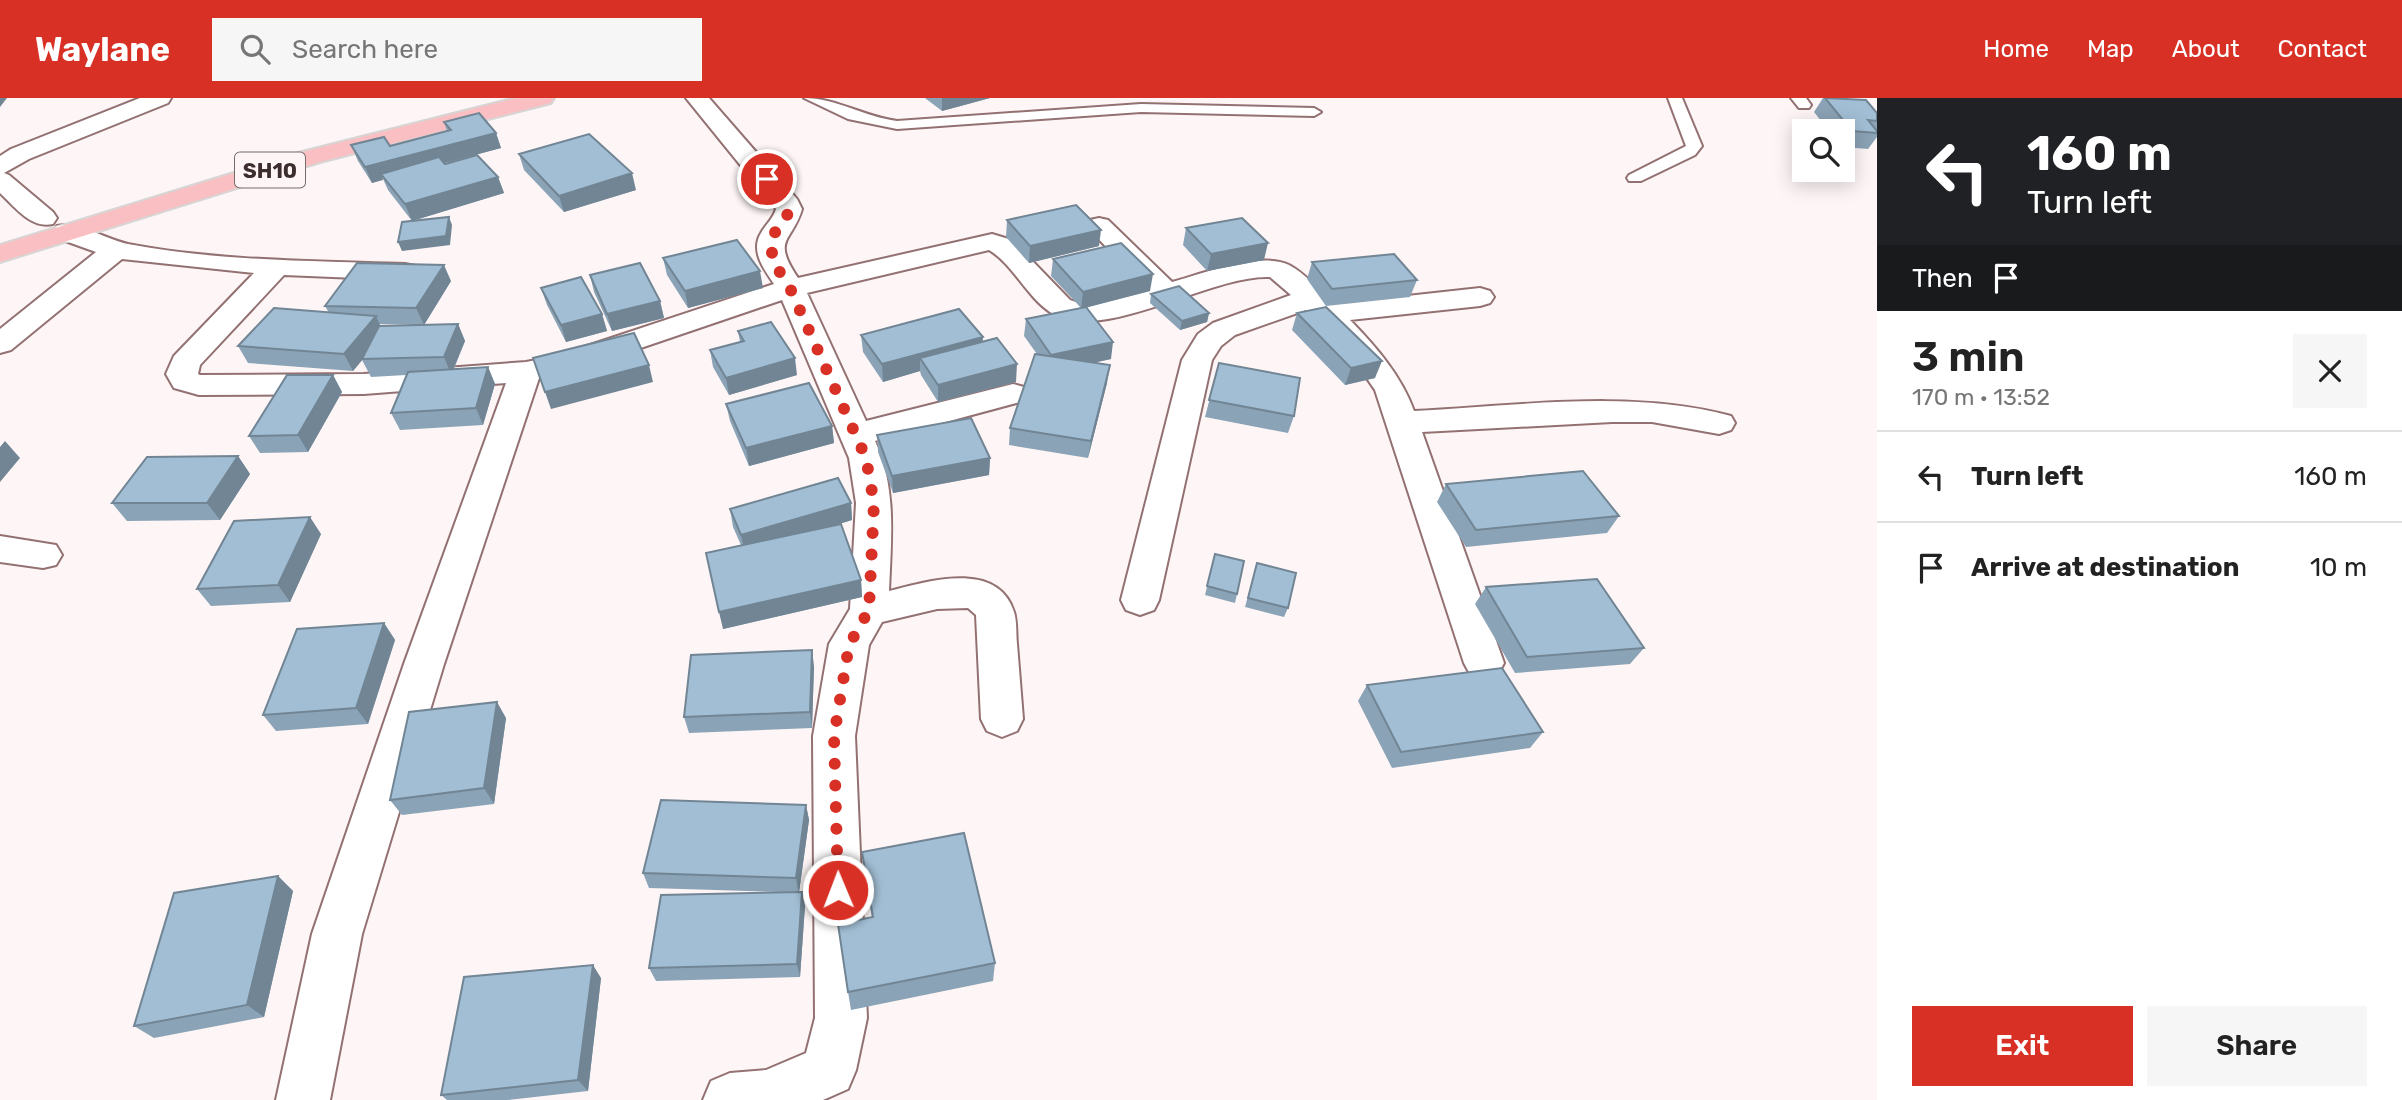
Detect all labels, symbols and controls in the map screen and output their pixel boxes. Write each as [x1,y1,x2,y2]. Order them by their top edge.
search box [212,18,702,81]
text: Waylane [35,30,170,69]
icon: search [236,30,274,68]
text: Search here [292,34,438,65]
text: Home [1983,35,2049,63]
text: Map [2087,35,2134,63]
text: About [2172,35,2240,63]
text: Contact [2278,35,2367,63]
map controls [1792,119,1855,182]
button: search [1792,119,1855,182]
text: 160 m [2027,124,2172,182]
icon: left [1912,126,2003,217]
pin [737,149,797,209]
road number: SH10 [235,153,305,188]
icon: arrive [748,160,786,198]
text: Turn left [2027,183,2152,221]
icon: arrive [1987,259,2025,297]
text: Then [1912,263,1973,294]
text: 3 min [1912,332,2025,382]
button: close [2293,334,2367,408]
text: 170 m · 13:52 [1912,383,2050,411]
icon: left [1912,458,1950,496]
text: Turn left [1971,461,2083,492]
text: 160 m [2294,461,2367,492]
icon: arrive [1912,549,1950,587]
text: Arrive at destination [1971,552,2239,583]
text: 10 m [2310,552,2367,583]
position arrow [801,853,875,927]
button: Exit [1912,1006,2133,1086]
button: Share [2147,1006,2367,1086]

